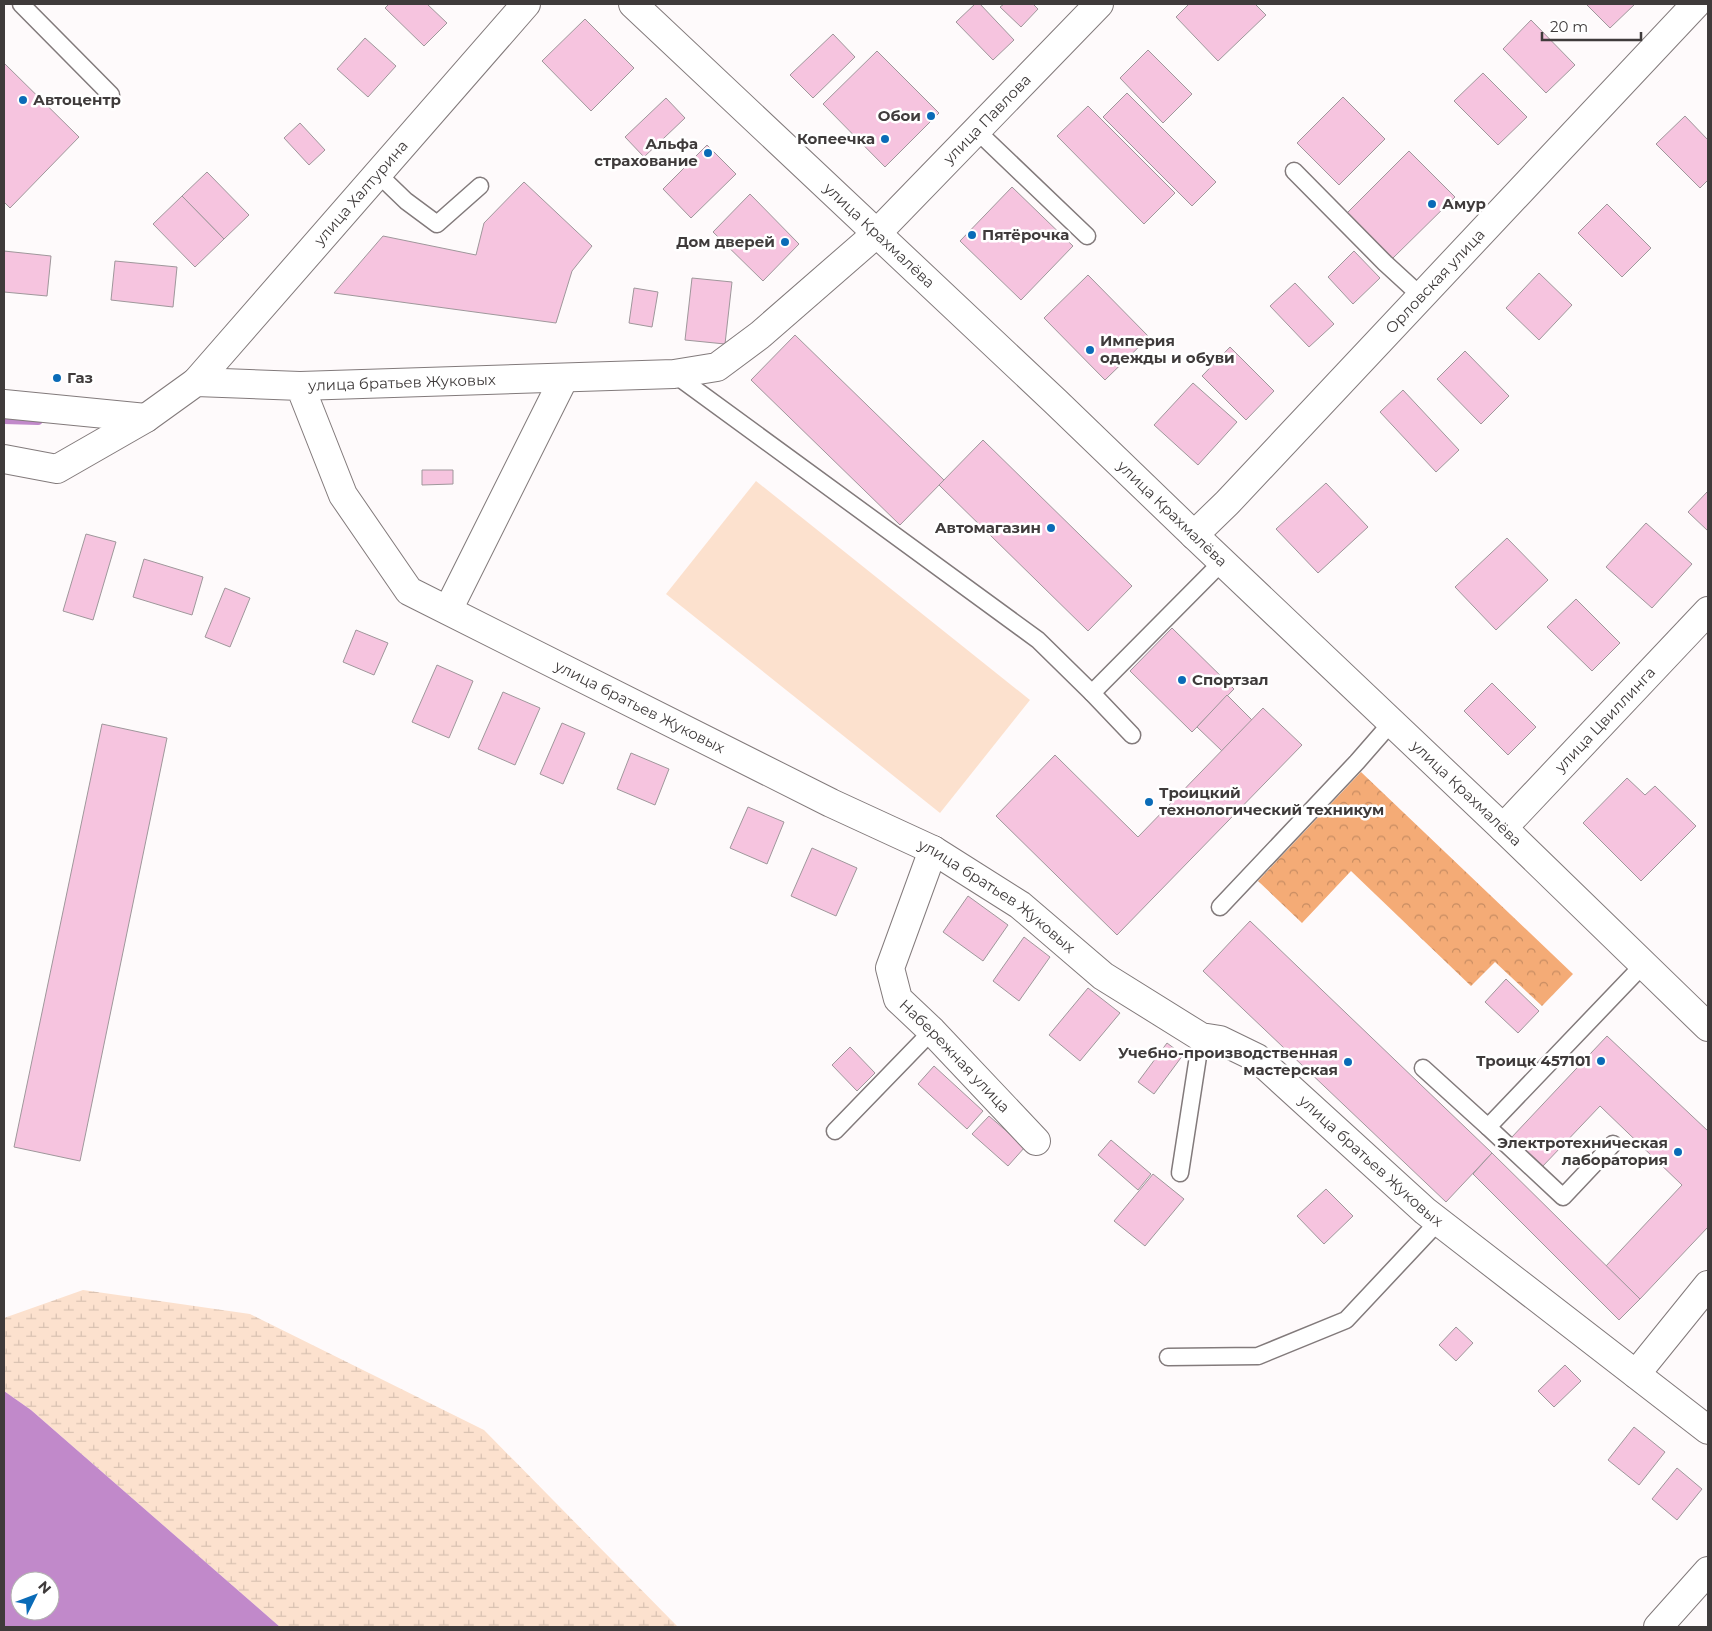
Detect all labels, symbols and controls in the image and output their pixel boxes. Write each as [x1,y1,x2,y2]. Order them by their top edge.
scale bar [1542,10,1641,42]
text: 20 m [1550,17,1588,36]
street label: улица Павлова [938,70,1035,169]
place label: Автоцентр [33,90,121,109]
marker: Автоцентр [17,94,29,106]
place label: Обои [878,106,921,125]
marker: Обои [925,110,937,122]
place label: Копеечка [797,129,875,148]
marker: Копеечка [879,133,891,145]
place label: Альфа страхование [594,134,698,170]
street label: улица Халтурина [309,136,412,250]
marker: Альфа страхование [702,147,714,159]
street label: улица Крахмалёва [819,178,939,292]
place label: Амур [1442,194,1486,213]
marker: Амур [1426,198,1438,210]
place label: Пятёрочка [982,225,1069,244]
street label: Орловская улица [1381,225,1489,337]
marker: Пятёрочка [966,229,978,241]
place label: Дом дверей [676,232,775,251]
marker: Дом дверей [779,236,791,248]
place label: Империя одежды и обуви [1100,331,1235,367]
marker: Империя одежды и обуви [1084,344,1096,356]
place label: Газ [67,368,93,387]
street label: улица братьев Жуковых [307,370,496,395]
marker: Газ [51,372,63,384]
street label: улица Крахмалёва [1113,456,1232,571]
place label: Автомагазин [935,518,1041,537]
marker: Автомагазин [1045,522,1057,534]
street label: улица братьев Жуковых [551,655,728,757]
street label: улица Цвиллинга [1550,663,1659,777]
place label: Спортзал [1192,670,1269,689]
marker: Спортзал [1176,674,1188,686]
street label: улица Крахмалёва [1407,735,1526,850]
place label: Троицкий технологический техникум [1159,783,1384,819]
marker: Троицкий технологический техникум [1143,796,1155,808]
street label: улица братьев Жуковых [914,834,1079,957]
street label: Набережная улица [895,995,1014,1116]
place label: Учебно-производственная мастерская [1118,1043,1338,1079]
place label: Троицк 457101 [1476,1051,1591,1070]
marker: Троицк 457101 [1595,1055,1607,1067]
marker: Учебно-производственная мастерская [1342,1056,1354,1068]
street label: улица братьев Жуковых [1294,1090,1447,1231]
place label: Электротехническая лаборатория [1497,1133,1668,1169]
marker: Электротехническая лаборатория [1672,1146,1684,1158]
north arrow [10,1571,60,1621]
text: N [34,1577,55,1598]

